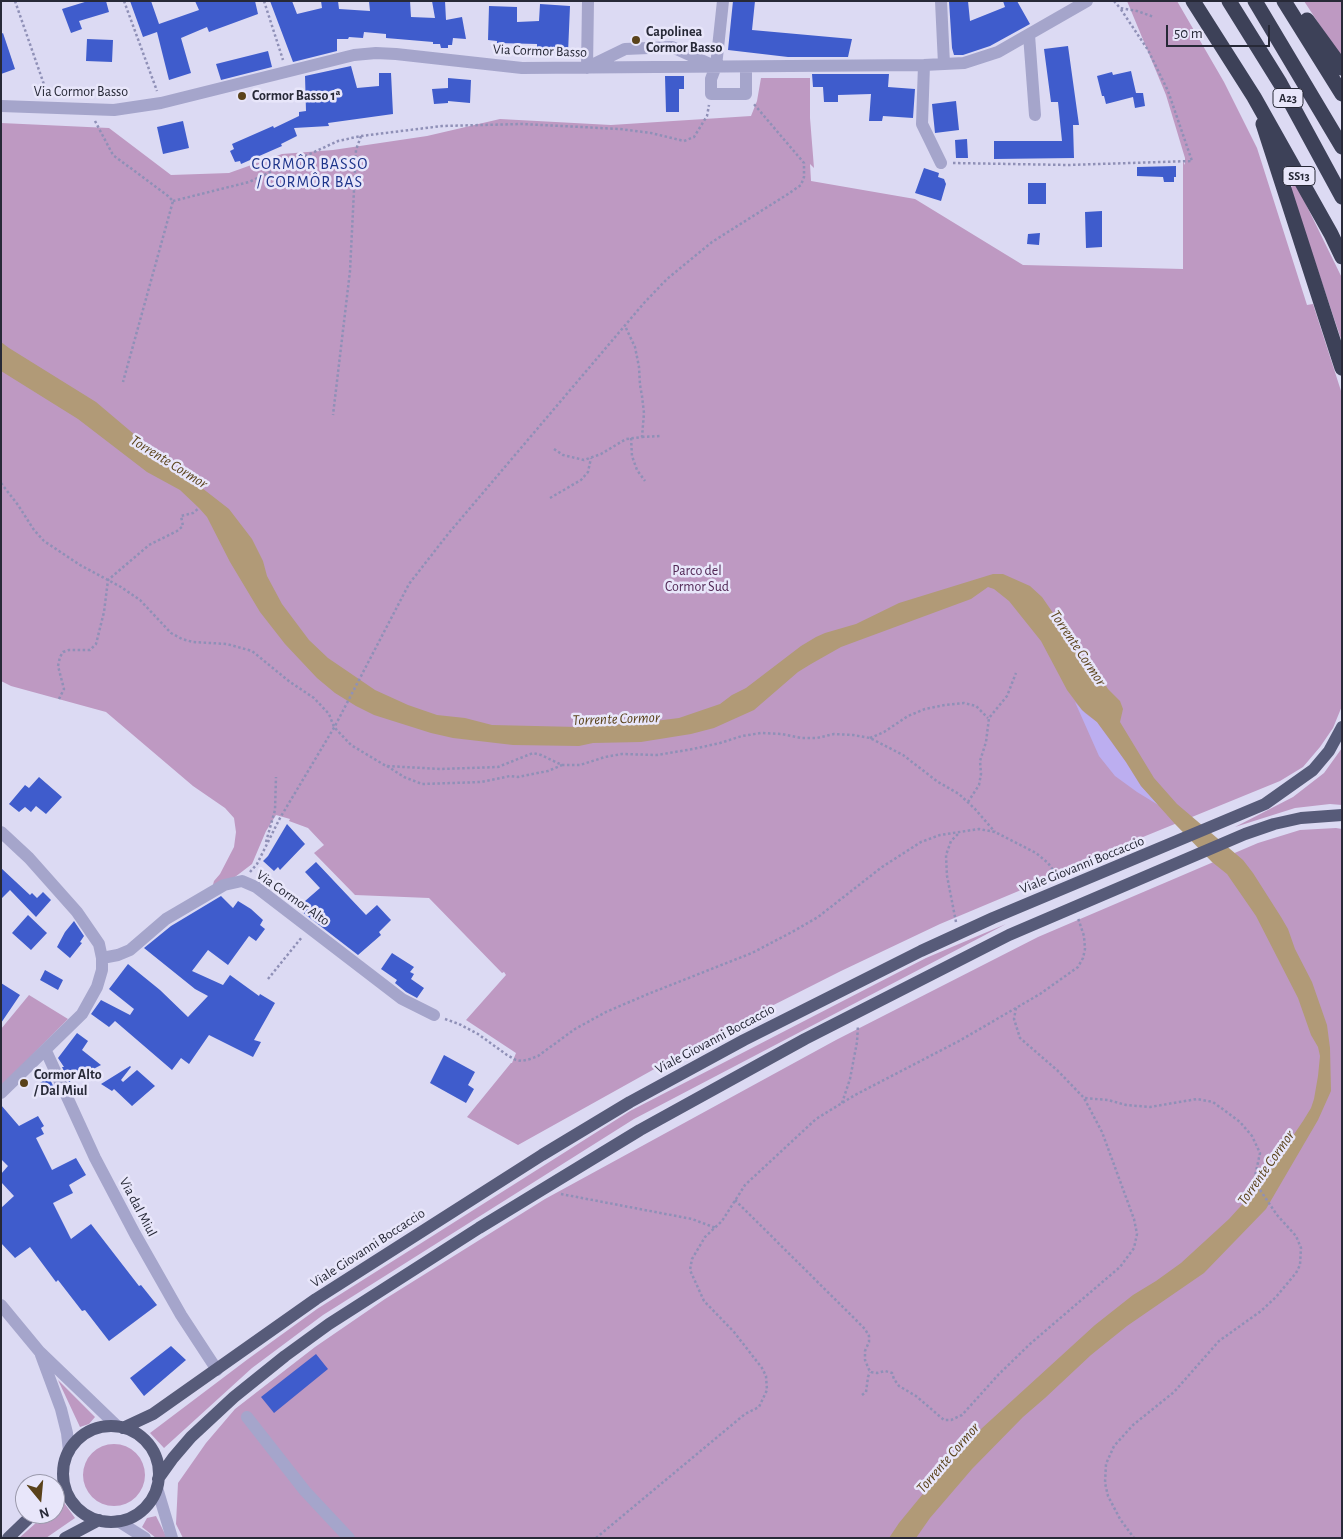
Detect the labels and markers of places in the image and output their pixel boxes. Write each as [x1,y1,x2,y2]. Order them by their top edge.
place label: Capolinea Cormor Basso [646,24,722,56]
marker: Capolinea Cormor Basso [630,34,642,46]
place label: Cormor Basso 1ª [252,88,340,104]
marker: Cormor Basso 1ª [236,90,248,102]
place label: Cormor Alto / Dal Miul [34,1067,102,1100]
marker: Cormor Alto / Dal Miul [18,1077,30,1089]

